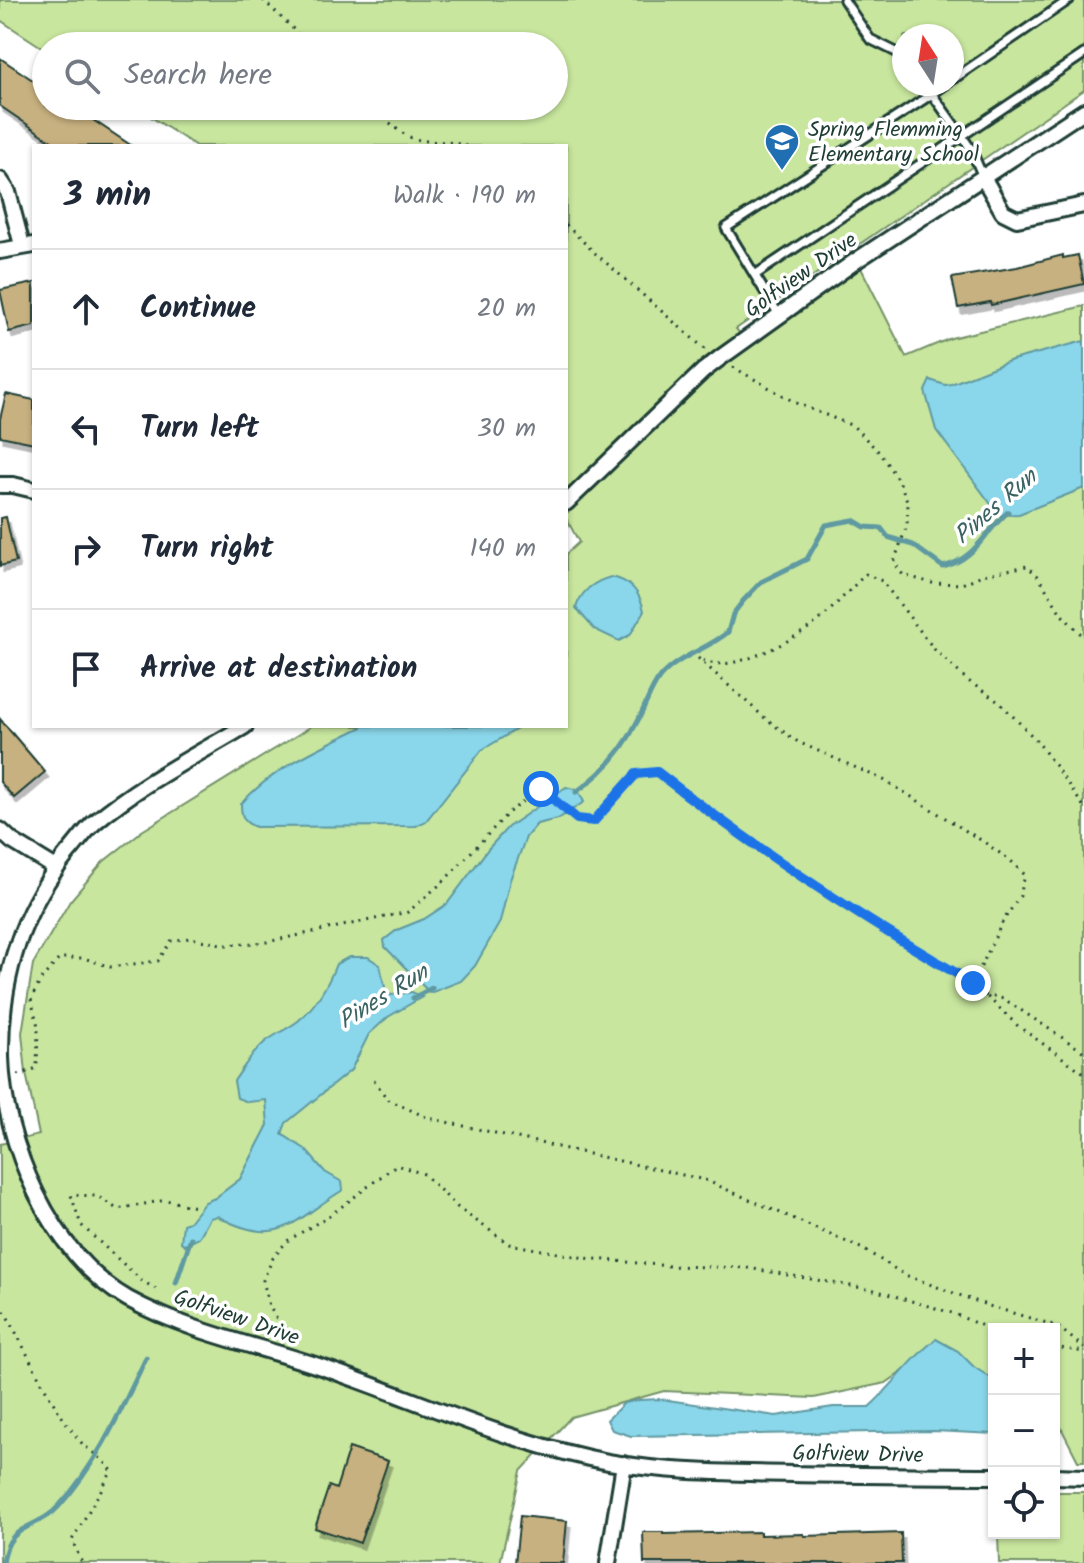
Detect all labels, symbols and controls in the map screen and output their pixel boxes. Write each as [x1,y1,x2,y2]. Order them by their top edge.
north arrow [892,24,964,96]
search box [32,32,568,120]
text: Search here [124,52,272,100]
icon: search [60,54,104,98]
place label: Spring Flemming Elementary School [808,113,980,173]
school or university icon: Spring Flemming Elementary School [763,122,801,172]
text: 3 min [64,169,151,223]
text: Walk · 190 m [393,175,536,217]
street label: Golfview Drive [738,224,865,328]
text: Continue [140,285,256,333]
icon: ahead [64,287,108,331]
text: 20 m [477,288,536,330]
text: Turn left [140,405,259,453]
icon: left [64,407,108,451]
text: 30 m [477,408,536,450]
water label: Pines Run [945,458,1048,555]
text: Turn right [140,525,273,573]
icon: right [64,527,108,571]
text: 140 m [469,528,536,570]
text: Arrive at destination [140,645,417,693]
icon: arrive [64,647,108,691]
route start [523,771,559,807]
water label: Pines Run [331,953,439,1040]
route end [955,965,991,1001]
street label: Golfview Drive [169,1280,304,1356]
map controls [988,1323,1060,1539]
button: + [988,1323,1060,1395]
button: − [988,1395,1060,1467]
street label: Golfview Drive [792,1437,924,1474]
button: locate [988,1467,1060,1539]

